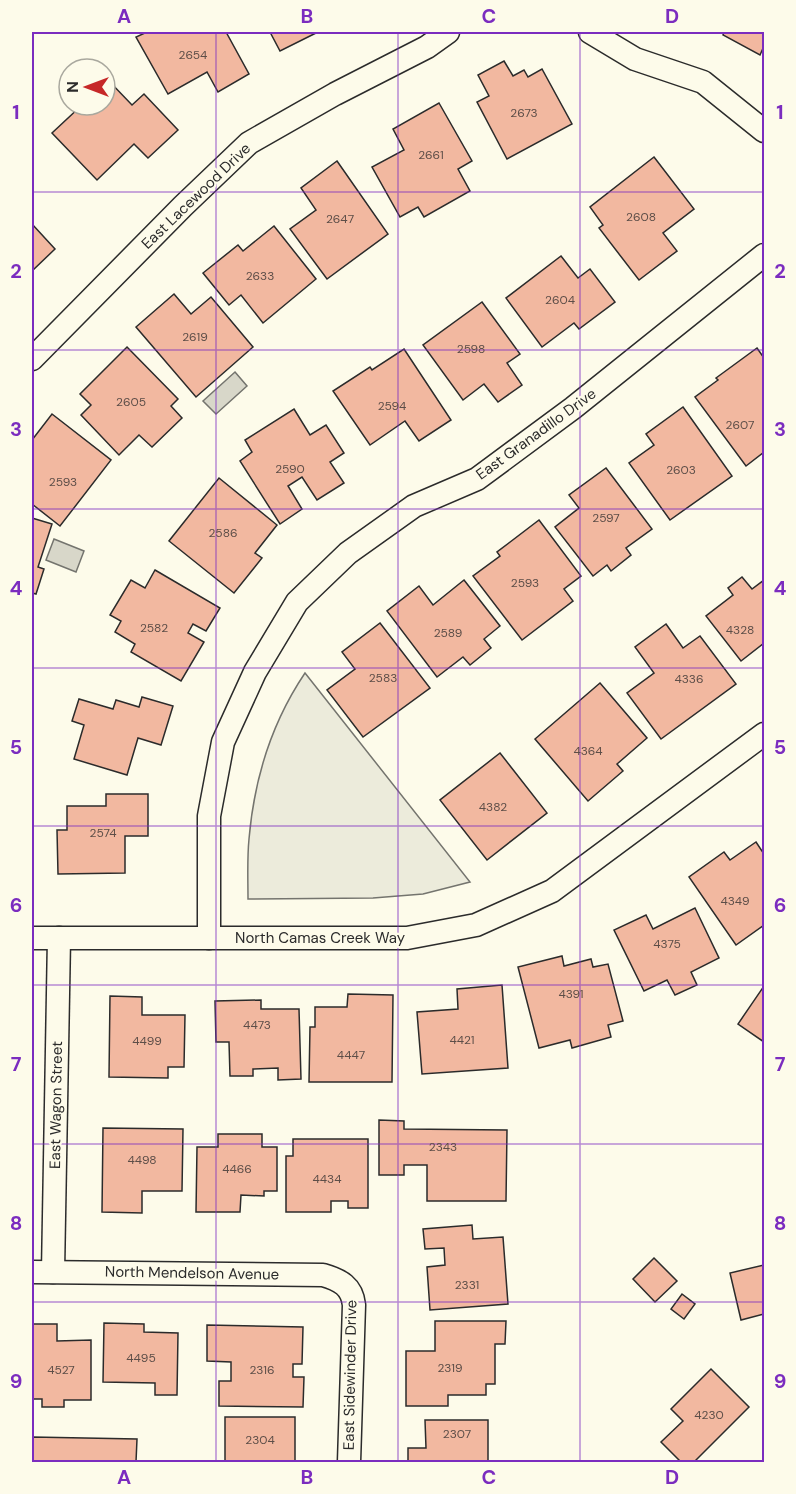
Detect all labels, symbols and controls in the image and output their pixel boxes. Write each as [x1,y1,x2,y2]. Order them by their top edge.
text: A [117,3,131,29]
text: B [301,3,313,29]
text: C [482,3,496,29]
text: D [665,3,679,29]
house number: 2654 [179,47,207,63]
north arrow [57,57,117,117]
text: N [62,81,83,93]
text: 1 [12,99,20,125]
text: 1 [776,99,784,125]
house number: 2673 [510,105,538,121]
street label: East Lacewood Drive [137,139,255,253]
house number: 2661 [418,147,444,163]
house number: 2608 [626,209,656,225]
house number: 2647 [326,211,354,227]
text: 2 [10,258,22,284]
text: 2 [774,258,786,284]
house number: 2633 [246,268,274,284]
house number: 2604 [545,292,575,308]
house number: 2619 [182,329,208,345]
house number: 2598 [457,341,485,357]
street label: East Granadillo Drive [472,384,600,484]
house number: 2605 [116,394,146,410]
house number: 2594 [378,398,406,414]
text: 3 [10,416,22,442]
text: 3 [774,416,786,442]
house number: 2607 [726,417,754,433]
house number: 2590 [275,461,305,477]
house number: 2603 [666,462,696,478]
house number: 2593 [49,474,77,490]
house number: 2597 [592,510,620,526]
house number: 2586 [208,525,238,541]
text: 4 [10,575,23,601]
house number: 2593 [511,575,539,591]
text: 4 [774,575,787,601]
house number: 2582 [140,620,168,636]
house number: 4328 [726,622,754,638]
house number: 2589 [434,625,462,641]
house number: 2583 [369,670,397,686]
house number: 4336 [674,671,704,687]
text: 5 [10,734,22,760]
text: 5 [774,734,786,760]
house number: 4364 [573,743,603,759]
house number: 4382 [479,799,507,815]
house number: 2574 [89,825,117,841]
text: 6 [10,892,22,918]
text: 6 [774,892,786,918]
house number: 4349 [720,893,750,909]
street label: North Camas Creek Way [235,928,406,948]
house number: 4375 [653,936,681,952]
house number: 4391 [558,986,584,1002]
house number: 4473 [243,1017,271,1033]
house number: 4421 [449,1032,475,1048]
house number: 4499 [132,1033,162,1049]
street label: East Wagon Street [45,1041,67,1169]
house number: 4447 [337,1047,365,1063]
text: 7 [11,1051,22,1077]
text: 7 [775,1051,786,1077]
house number: 2343 [429,1139,457,1155]
house number: 4498 [127,1152,157,1168]
house number: 4466 [222,1161,252,1177]
house number: 4434 [313,1171,341,1187]
text: 8 [10,1210,22,1236]
text: 8 [774,1210,786,1236]
street label: North Mendelson Avenue [105,1261,279,1285]
house number: 2331 [455,1277,479,1293]
street label: East Sidewinder Drive [339,1300,361,1450]
house number: 4495 [126,1350,156,1366]
house number: 2319 [437,1360,463,1376]
house number: 4527 [47,1362,75,1378]
house number: 2316 [249,1362,275,1378]
text: 9 [10,1368,22,1394]
text: 9 [774,1368,786,1394]
house number: 4230 [694,1407,724,1423]
house number: 2307 [443,1426,471,1442]
house number: 2304 [245,1432,275,1448]
text: A [117,1464,131,1490]
text: B [301,1464,313,1490]
text: C [482,1464,496,1490]
text: D [665,1464,679,1490]

